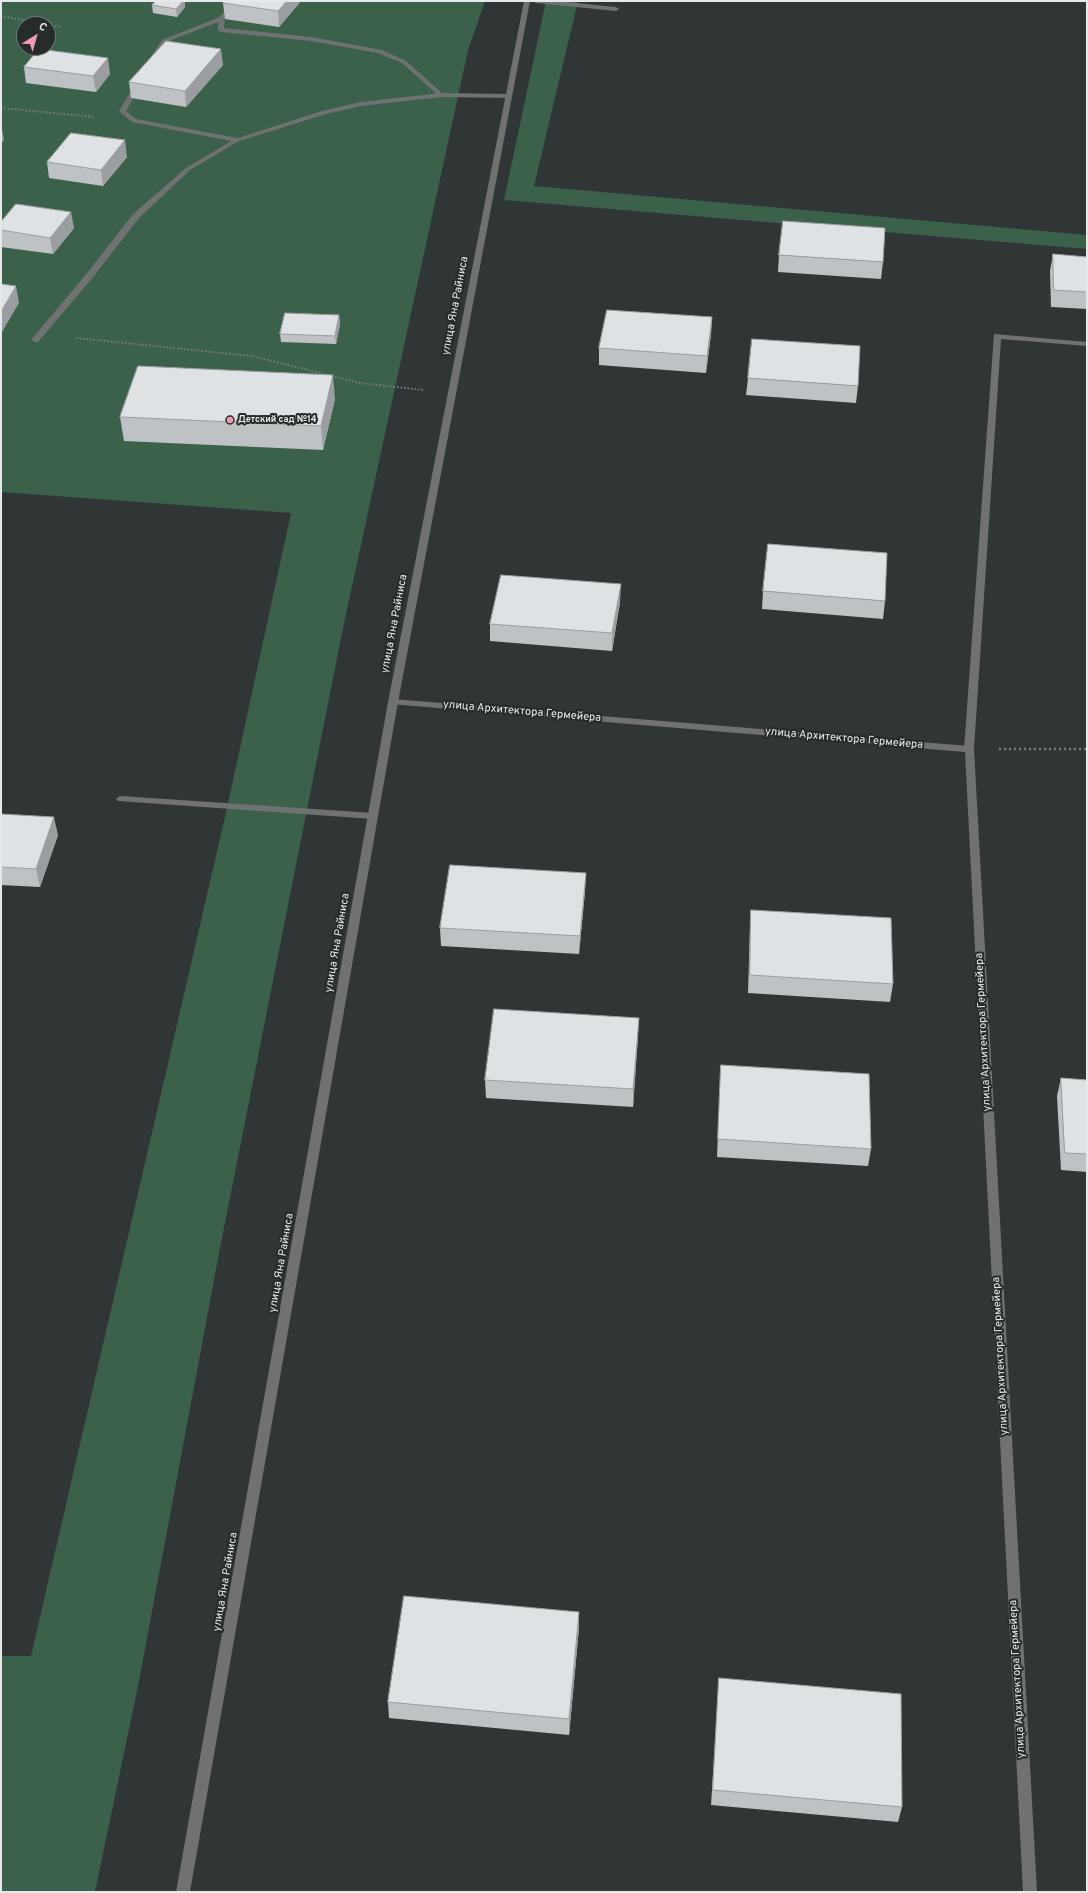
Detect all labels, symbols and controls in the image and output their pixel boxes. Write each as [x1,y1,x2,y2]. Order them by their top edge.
north arrow [16,16,56,56]
text: С [36,20,50,35]
street label: улица Яна Райниса [440,255,472,357]
marker: Детский сад №14 [225,415,235,425]
place label: Детский сад №14 [238,415,317,425]
street label: улица Яна Райниса [379,573,411,675]
street label: улица Архитектора Гермейера [442,699,602,725]
street label: улица Архитектора Гермейера [764,726,924,752]
street label: улица Яна Райниса [323,892,353,994]
street label: улица Архитектора Гермейера [973,952,995,1112]
street label: улица Яна Райниса [267,1212,297,1314]
street label: улица Архитектора Гермейера [990,1276,1012,1436]
street label: улица Яна Райниса [211,1531,241,1633]
street label: улица Архитектора Гермейера [1007,1599,1029,1759]

